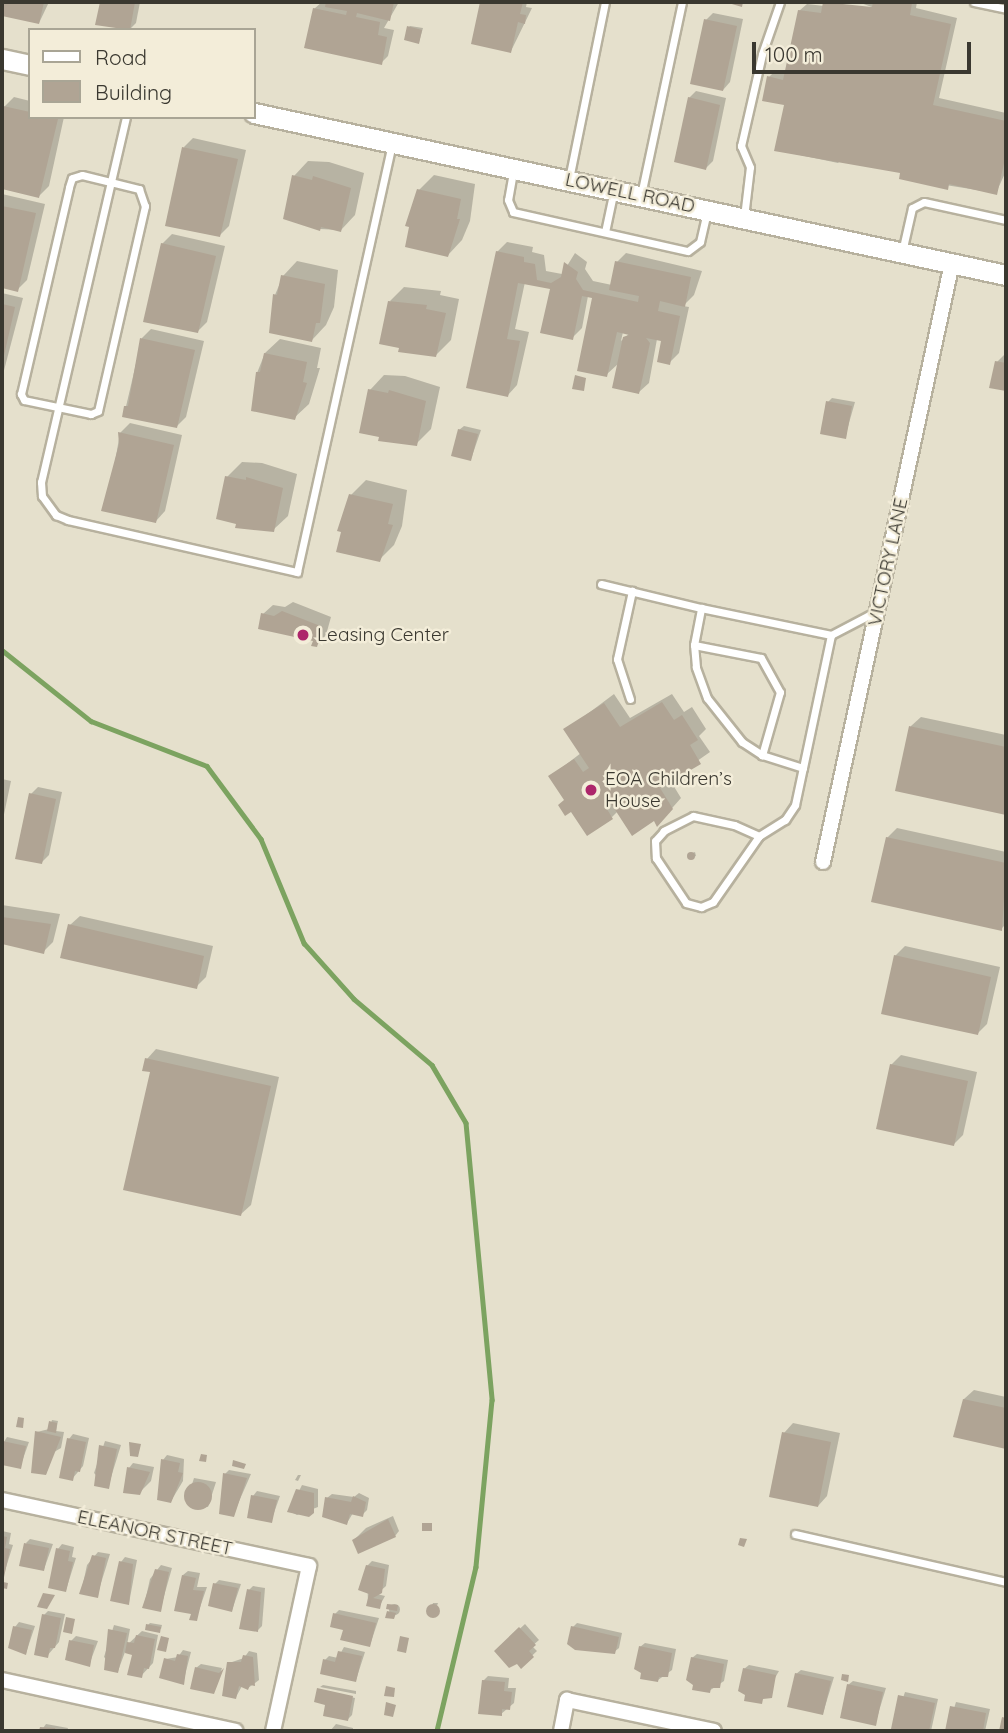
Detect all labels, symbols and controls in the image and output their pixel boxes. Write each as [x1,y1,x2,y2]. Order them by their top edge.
legend [28,28,256,119]
scale bar [756,28,975,72]
text: 100 m [765,41,823,67]
text: Road [95,44,147,70]
text: Building [95,79,172,105]
street label: LOWELL ROAD [563,168,697,218]
street label: VICTORY LANE [863,496,913,628]
place label: Leasing Center [317,624,449,646]
marker: Leasing Center [295,627,311,643]
place label: EOA Children’s House [605,768,732,812]
marker: EOA Children’s House [583,782,599,798]
street label: ELEANOR STREET [75,1505,235,1561]

